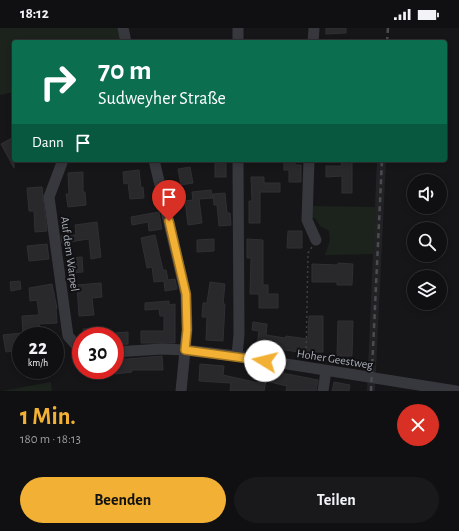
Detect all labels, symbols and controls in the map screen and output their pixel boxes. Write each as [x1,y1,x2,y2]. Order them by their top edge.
text: 18:12 [20,6,49,21]
icon: right [32,56,84,108]
text: 70 m [98,57,152,85]
text: Sudweyher Straße [98,90,226,108]
icon: arrive [72,132,94,154]
text: Dann [32,135,64,150]
map controls [407,174,447,310]
button: sound [407,174,447,214]
pin [152,180,186,221]
icon: arrive [158,186,180,208]
street label: Auf dem Warpel [59,216,81,292]
button: search [407,222,447,262]
button: layers [407,270,447,310]
speed limit sign: 30 [72,327,124,379]
text: 22 [29,338,47,358]
position arrow [244,340,286,382]
street label: Hoher Geestweg [296,347,374,371]
text: km/h [28,358,48,368]
button: close [397,404,439,446]
text: 1 Min. [20,405,76,429]
text: 180 m · 18:13 [20,433,81,446]
button: Beenden [20,477,226,523]
button: Teilen [234,477,439,523]

